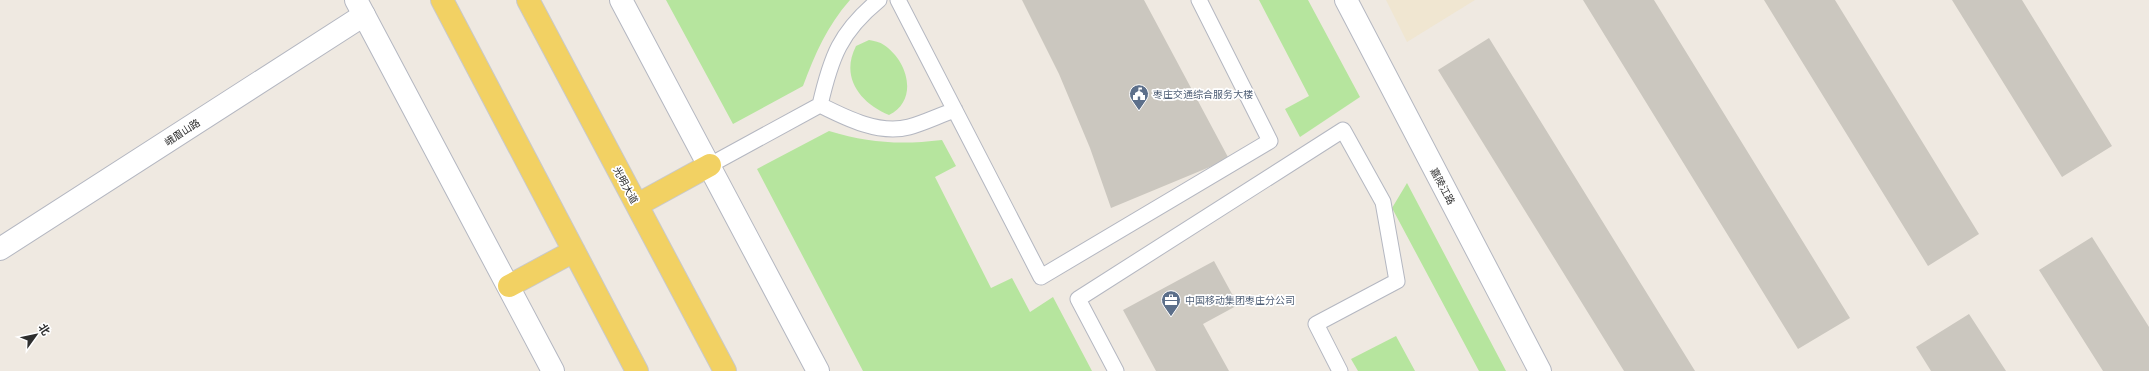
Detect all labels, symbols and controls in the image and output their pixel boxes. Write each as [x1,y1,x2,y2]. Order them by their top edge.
public building icon: 枣庄交通综合服务大楼 [1128,83,1150,111]
place label: 枣庄交通综合服务大楼 [1152,89,1253,101]
street label: 峨眉山路 [163,117,203,149]
street label: 光明大道 [610,165,640,206]
street label: 嘉陵江路 [1427,166,1457,207]
office icon: 中国移动集团枣庄分公司 [1160,289,1182,317]
place label: 中国移动集团枣庄分公司 [1185,295,1295,307]
north arrow [16,315,56,355]
text: 北 [36,322,52,338]

